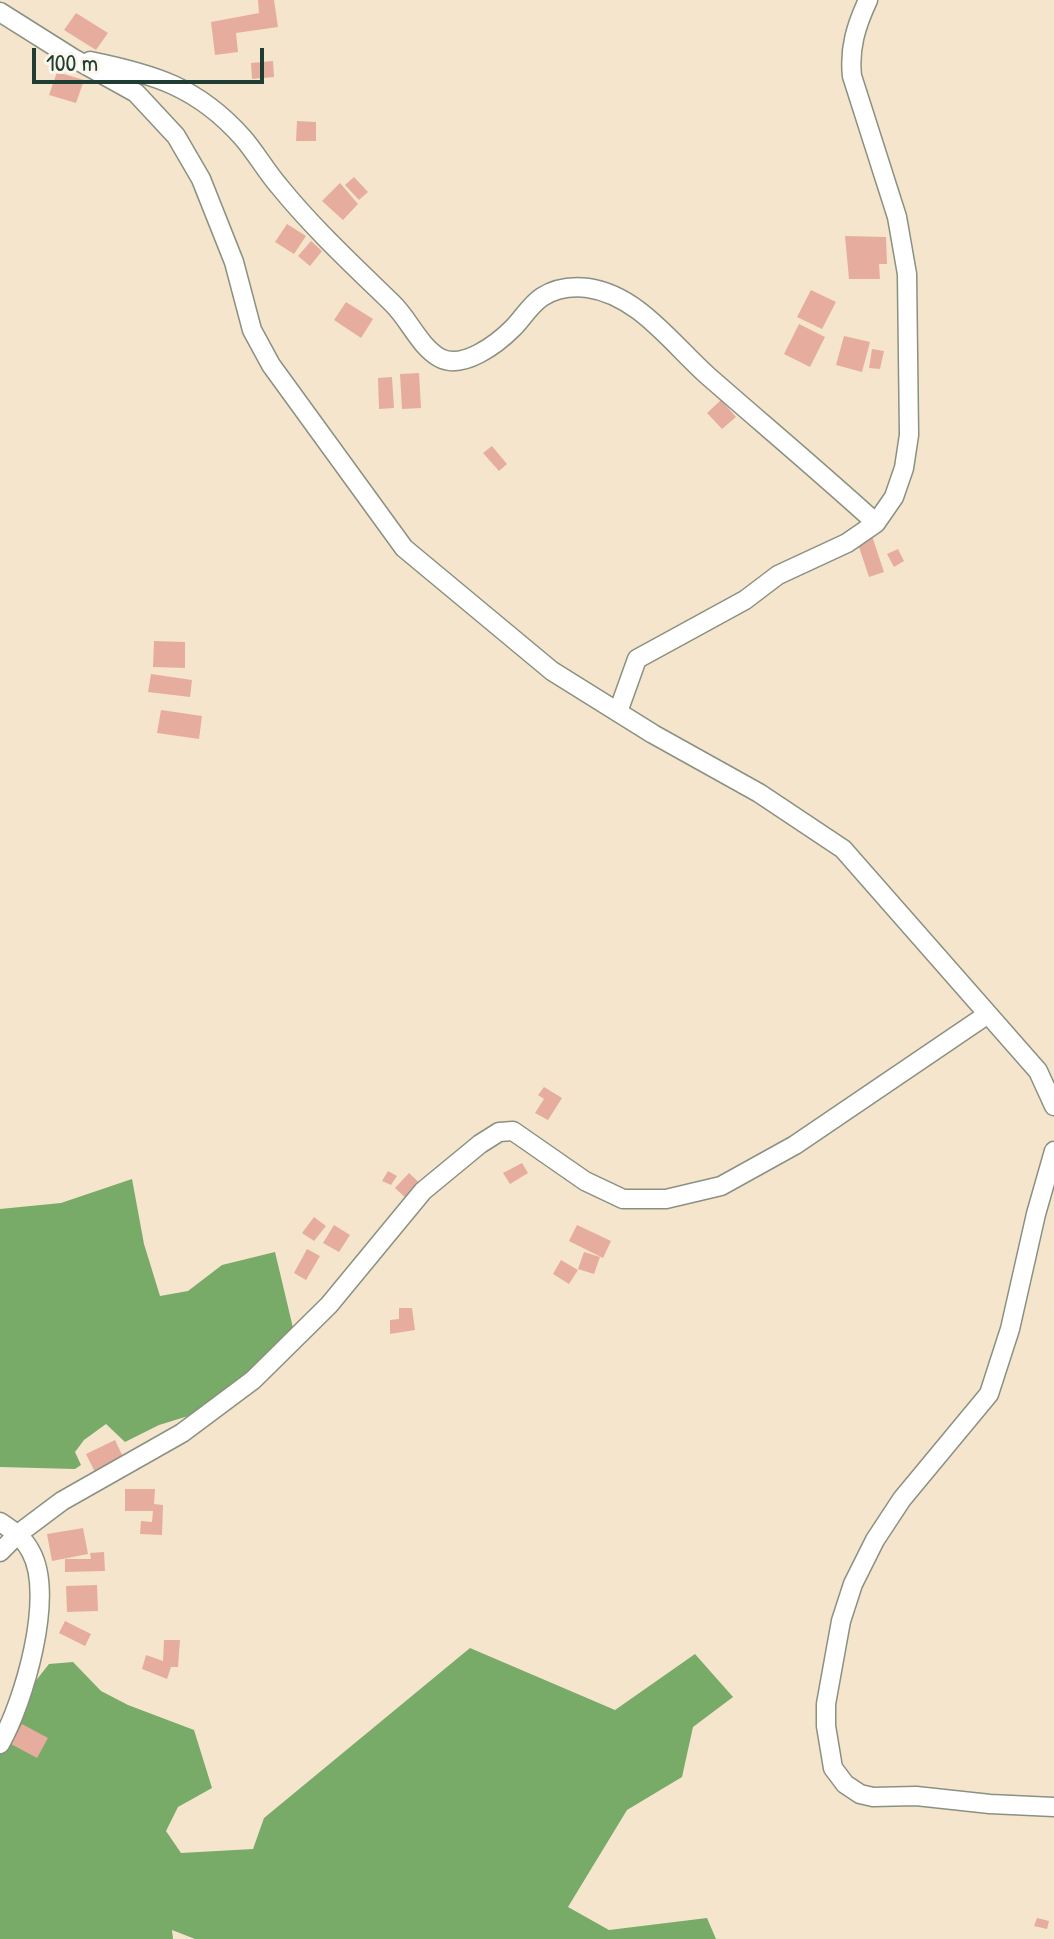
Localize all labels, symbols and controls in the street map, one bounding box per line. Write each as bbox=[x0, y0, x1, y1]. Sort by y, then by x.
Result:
scale bar bbox=[36, 32, 268, 82]
text: 100 m bbox=[46, 46, 98, 78]

